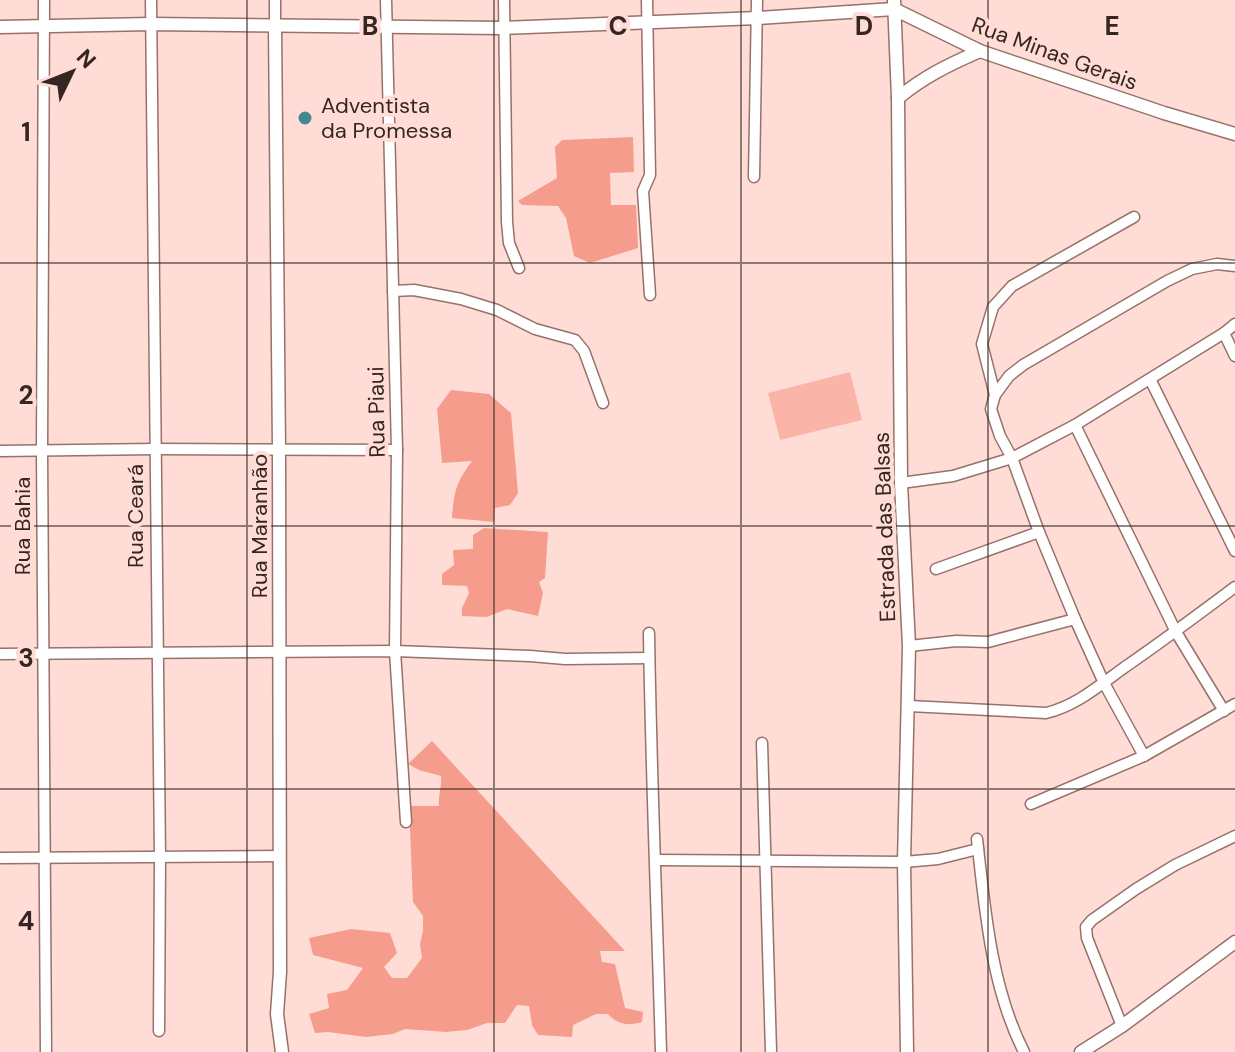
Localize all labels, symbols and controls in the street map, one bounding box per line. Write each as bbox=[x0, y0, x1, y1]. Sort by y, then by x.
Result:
text: B bbox=[362, 9, 378, 43]
text: C bbox=[608, 9, 628, 43]
text: D bbox=[855, 9, 873, 43]
text: E bbox=[1104, 9, 1120, 43]
street label: Rua Minas Gerais bbox=[968, 10, 1142, 97]
north arrow bbox=[32, 32, 112, 112]
text: N bbox=[70, 43, 102, 74]
place label: Adventista da Promessa bbox=[321, 91, 452, 145]
marker: Adventista da Promessa bbox=[296, 109, 314, 127]
text: 1 bbox=[21, 115, 31, 149]
street label: Rua Piaui bbox=[361, 366, 392, 458]
text: 2 bbox=[18, 378, 34, 412]
street label: Estrada das Balsas bbox=[867, 431, 902, 623]
street label: Rua Maranhão bbox=[245, 454, 274, 598]
street label: Rua Ceará bbox=[121, 464, 150, 568]
street label: Rua Bahia bbox=[8, 477, 37, 575]
text: 3 bbox=[18, 641, 34, 675]
text: 4 bbox=[18, 904, 34, 938]

